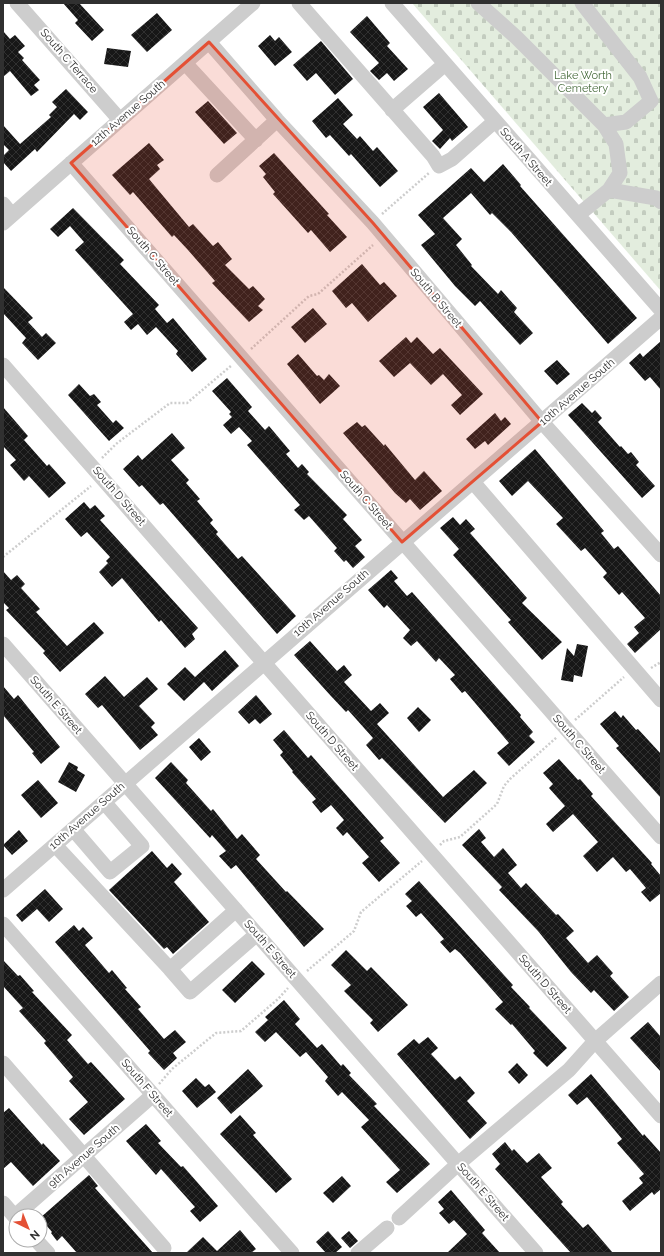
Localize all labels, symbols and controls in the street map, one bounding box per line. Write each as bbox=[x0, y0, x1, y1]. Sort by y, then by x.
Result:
street label: South C Terrace bbox=[38, 26, 101, 96]
park label: Lake Worth Cemetery bbox=[554, 69, 612, 95]
street label: 12th Avenue South bbox=[88, 77, 168, 149]
street label: South A Street bbox=[497, 125, 555, 189]
street label: South C Street bbox=[124, 224, 182, 288]
street label: South B Street bbox=[407, 266, 465, 330]
street label: 10th Avenue South bbox=[537, 356, 617, 428]
street label: South D Street bbox=[90, 464, 148, 528]
street label: South C Street bbox=[337, 468, 395, 532]
street label: 10th Avenue South bbox=[291, 567, 371, 639]
street label: South E Street bbox=[27, 673, 85, 737]
street label: South D Street bbox=[303, 709, 361, 773]
street label: South C Street bbox=[550, 712, 608, 776]
street label: 10th Avenue South bbox=[47, 780, 127, 852]
street label: South E Street bbox=[241, 917, 299, 981]
street label: South D Street bbox=[516, 952, 574, 1016]
street label: South F Street bbox=[118, 1056, 176, 1120]
street label: 9th Avenue South bbox=[46, 1121, 122, 1191]
street label: South E Street bbox=[454, 1160, 512, 1224]
north arrow bbox=[8, 1208, 48, 1248]
text: N bbox=[27, 1227, 42, 1243]

